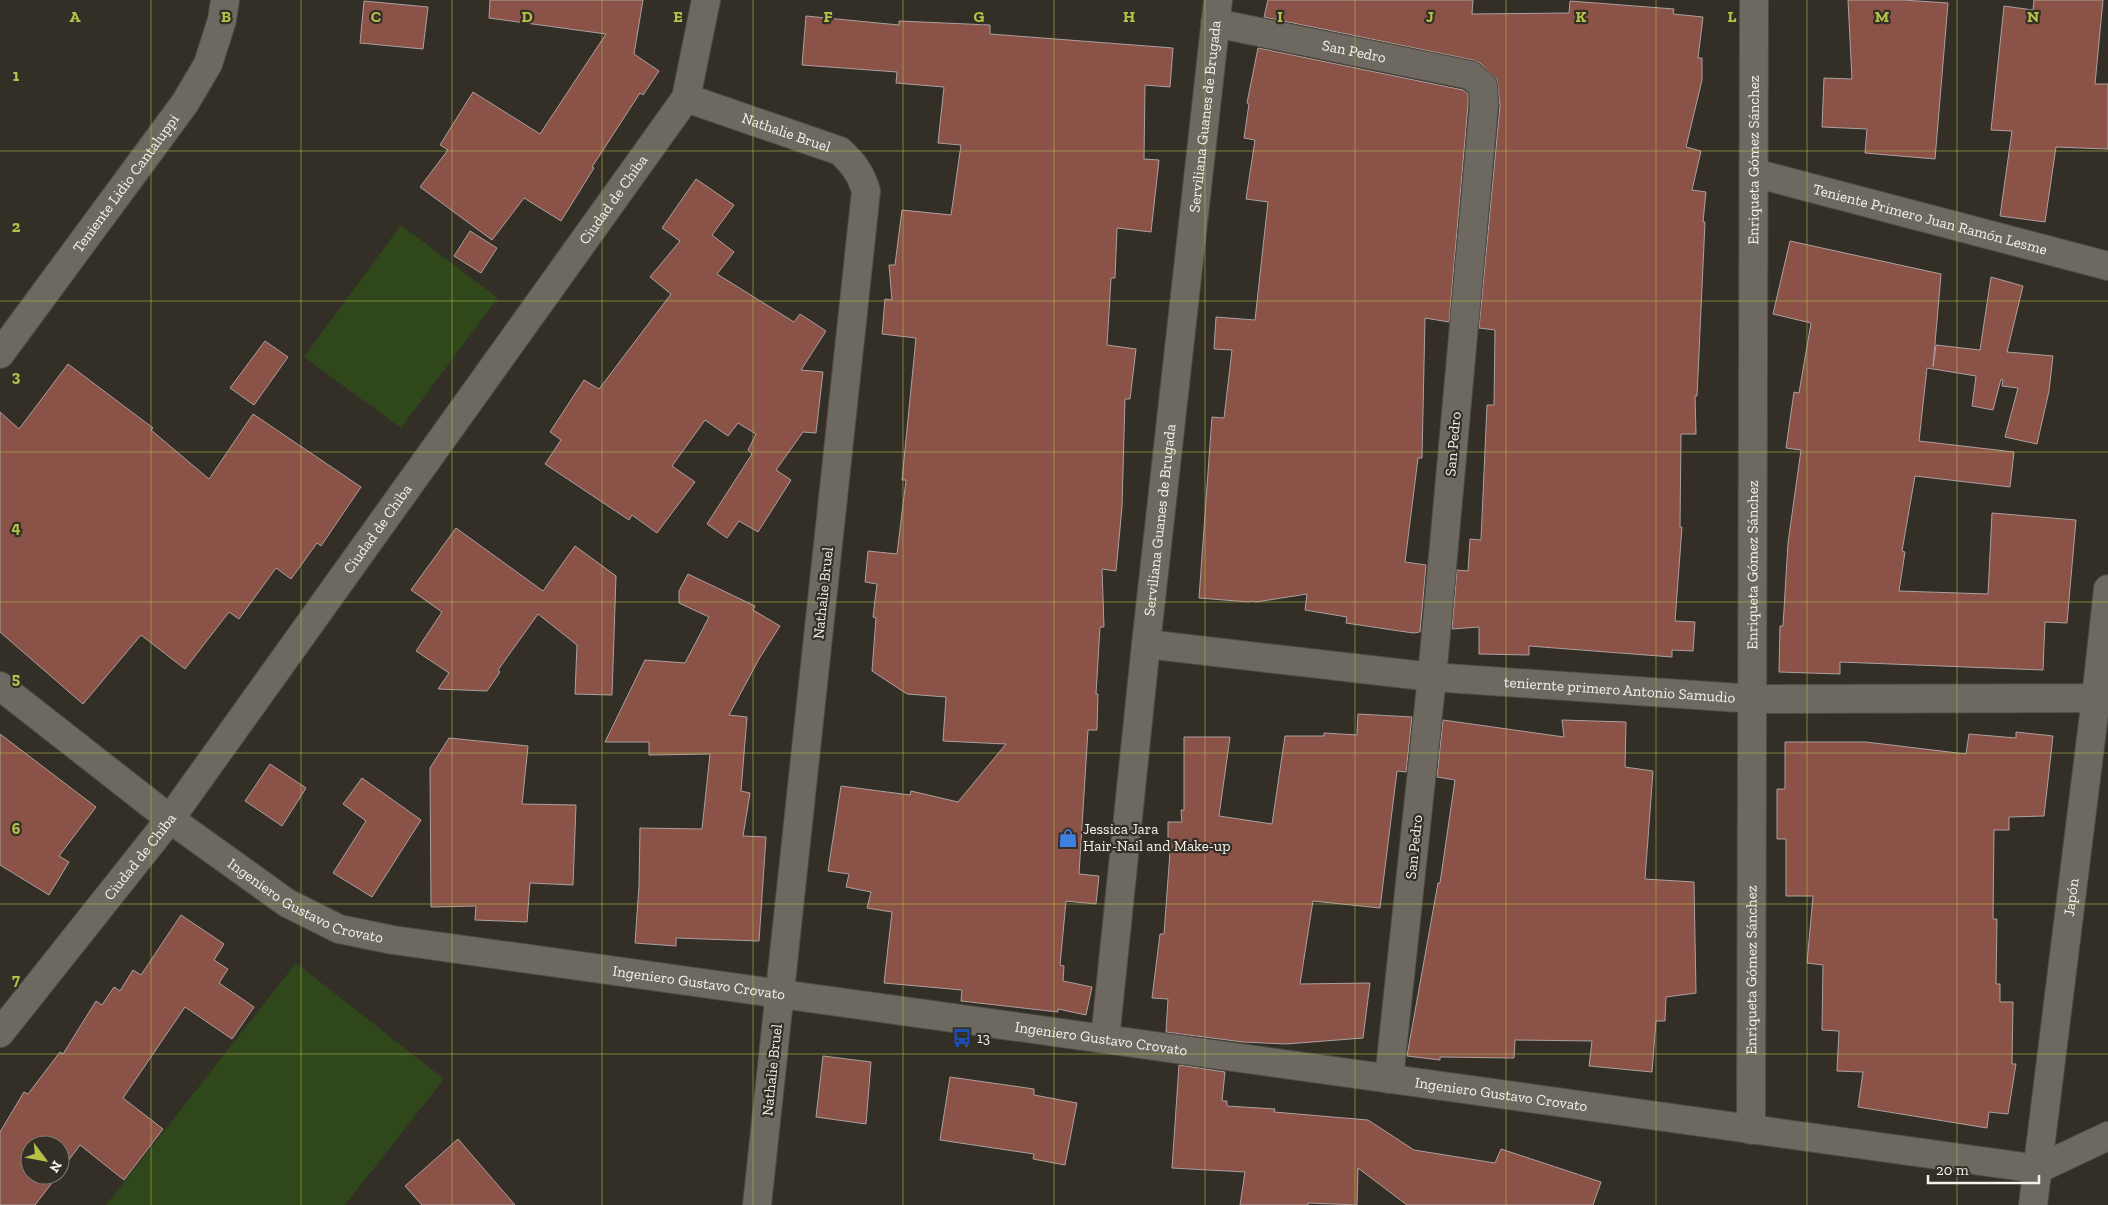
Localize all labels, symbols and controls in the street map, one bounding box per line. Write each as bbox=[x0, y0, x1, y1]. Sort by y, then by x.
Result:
text: A bbox=[70, 7, 81, 26]
text: B bbox=[221, 7, 231, 26]
text: C bbox=[371, 7, 381, 26]
text: D bbox=[521, 7, 533, 26]
text: E bbox=[673, 7, 683, 26]
text: F bbox=[823, 7, 833, 26]
text: G bbox=[974, 7, 985, 26]
text: H bbox=[1123, 7, 1135, 26]
text: I bbox=[1277, 7, 1283, 26]
text: J bbox=[1426, 7, 1434, 26]
text: K bbox=[1576, 7, 1587, 26]
text: L bbox=[1728, 7, 1737, 26]
text: M bbox=[1875, 7, 1889, 26]
text: N bbox=[2027, 7, 2039, 26]
street label: Serviliana Guanes de Brugada bbox=[1185, 19, 1225, 213]
street label: San Pedro bbox=[1321, 36, 1388, 67]
text: 1 bbox=[13, 66, 20, 85]
street label: Enriqueta Gómez Sánchez bbox=[1744, 75, 1763, 245]
street label: Nathalie Bruel bbox=[739, 109, 833, 156]
street label: Teniente Lidio Cantaluppi bbox=[69, 111, 183, 256]
street label: Ciudad de Chiba bbox=[575, 151, 651, 248]
street label: Teniente Primero Juan Ramón Lesme bbox=[1811, 180, 2049, 259]
text: 2 bbox=[12, 217, 21, 236]
text: 3 bbox=[12, 367, 21, 386]
street label: San Pedro bbox=[1441, 411, 1465, 477]
street label: Serviliana Guanes de Brugada bbox=[1140, 423, 1180, 617]
street label: Enriqueta Gómez Sánchez bbox=[1743, 480, 1762, 650]
street label: Ciudad de Chiba bbox=[339, 481, 416, 577]
text: 4 bbox=[11, 518, 21, 537]
street label: Nathalie Bruel bbox=[809, 546, 837, 640]
text: 5 bbox=[12, 669, 20, 688]
street label: teniernte primero Antonio Samudio bbox=[1504, 673, 1736, 707]
street label: Ciudad de Chiba bbox=[100, 810, 180, 904]
street label: San Pedro bbox=[1402, 814, 1426, 880]
text: 6 bbox=[12, 819, 21, 838]
place label: Jessica Jara Hair-Nail and Make-up bbox=[1083, 820, 1230, 855]
shop icon: Jessica Jara Hair-Nail and Make-up bbox=[1057, 827, 1079, 849]
street label: Ingeniero Gustavo Crovato bbox=[224, 854, 385, 947]
street label: Japón bbox=[2060, 877, 2083, 917]
street label: Enriqueta Gómez Sánchez bbox=[1742, 885, 1761, 1055]
street label: Ingeniero Gustavo Crovato bbox=[611, 962, 787, 1004]
text: 7 bbox=[12, 970, 20, 989]
street label: Ingeniero Gustavo Crovato bbox=[1014, 1018, 1189, 1060]
street label: Nathalie Bruel bbox=[758, 1023, 786, 1117]
bus stop icon: 13 bbox=[951, 1027, 973, 1049]
place label: 13 bbox=[977, 1029, 990, 1047]
street label: Ingeniero Gustavo Crovato bbox=[1414, 1073, 1589, 1115]
north arrow bbox=[20, 1135, 70, 1185]
scale bar bbox=[1928, 1152, 2039, 1184]
text: N bbox=[45, 1158, 66, 1176]
text: 20 m bbox=[1936, 1161, 1969, 1179]

